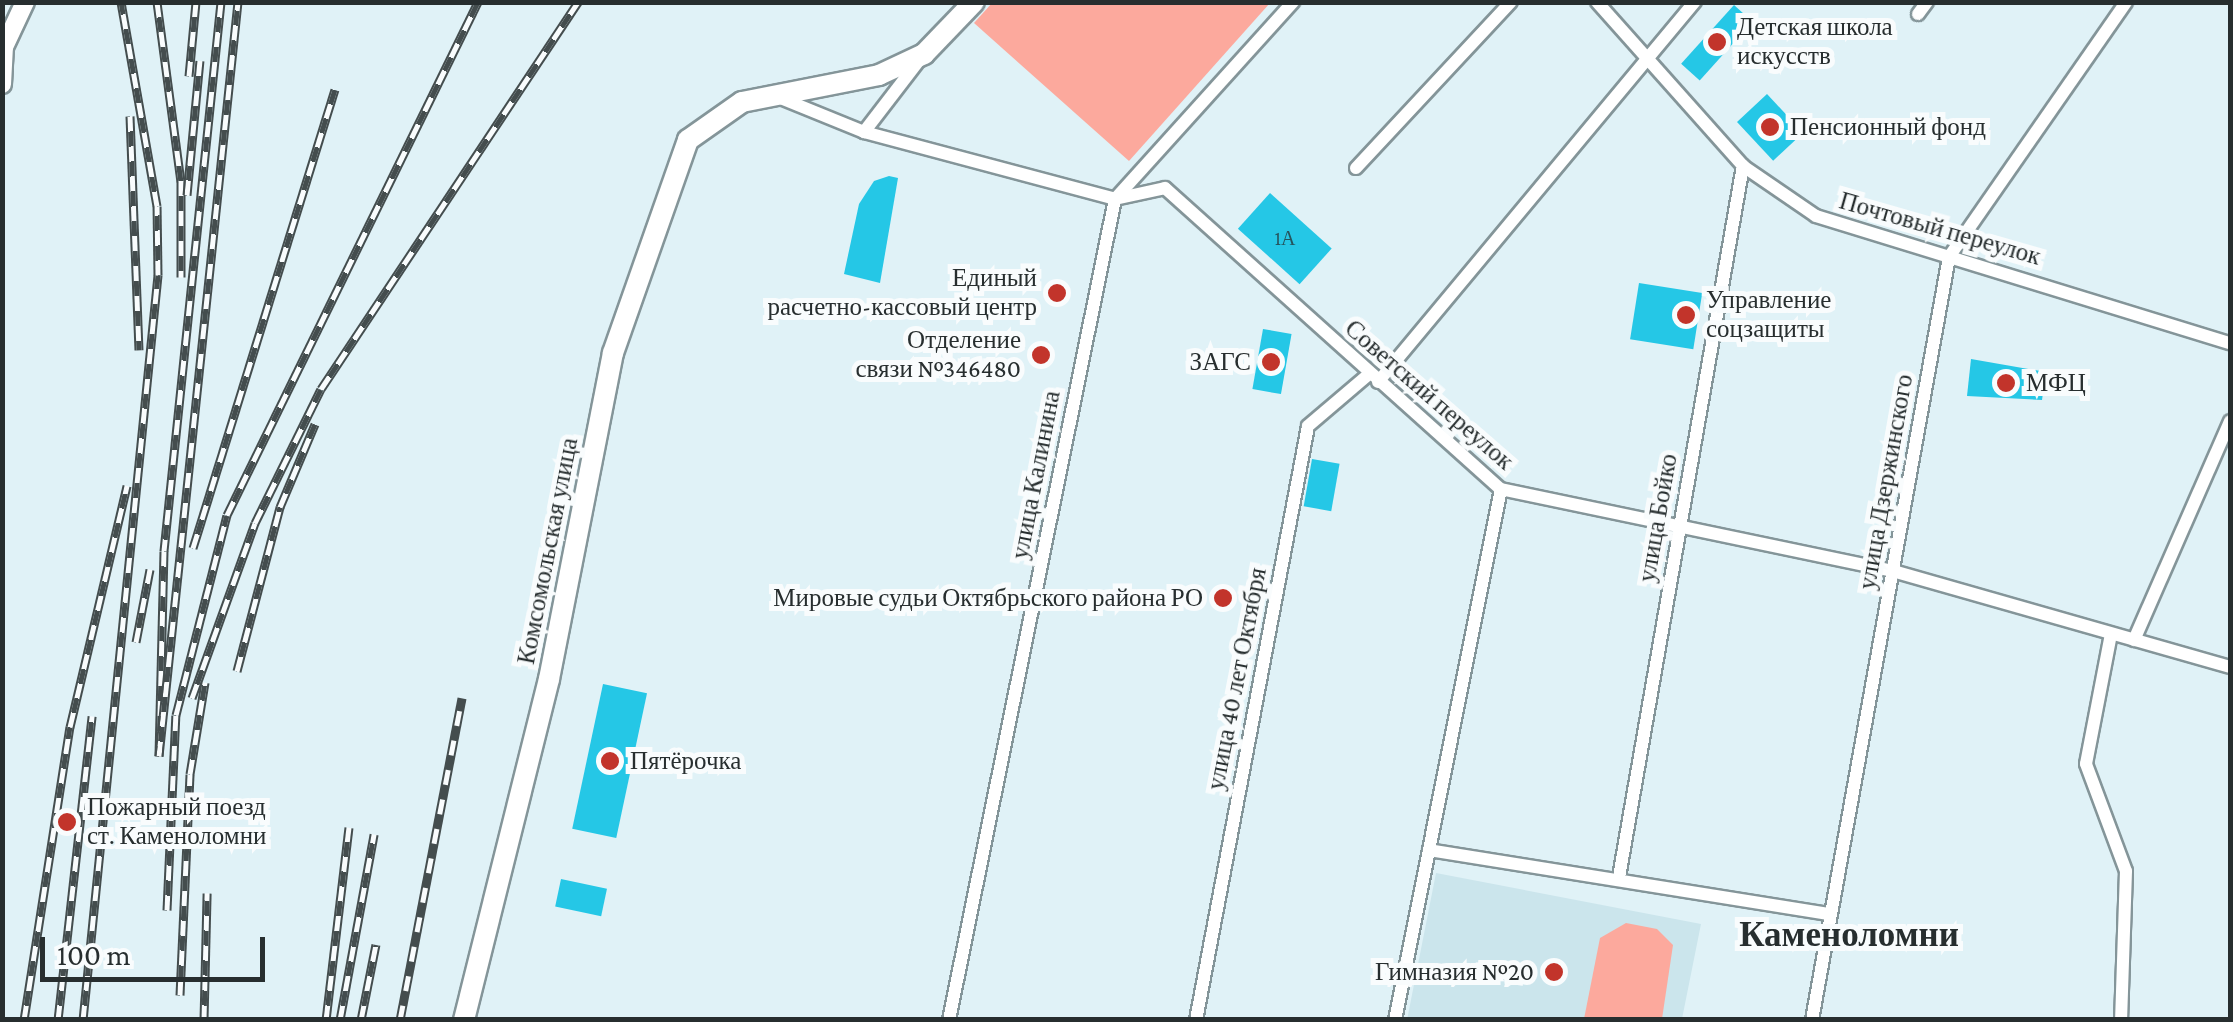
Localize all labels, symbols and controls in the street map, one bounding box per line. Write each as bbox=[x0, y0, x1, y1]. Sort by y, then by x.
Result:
place label: Детская школа искусств bbox=[1737, 13, 1893, 72]
marker: Детская школа искусств bbox=[1706, 31, 1728, 53]
place label: Пенсионный фонд bbox=[1790, 112, 1986, 142]
marker: Пенсионный фонд bbox=[1759, 116, 1781, 138]
street label: Почтовый переулок bbox=[1836, 186, 2044, 272]
house number: 1А bbox=[1274, 226, 1296, 250]
place label: Единый расчетно-кассовый центр bbox=[767, 264, 1037, 323]
marker: Единый расчетно-кассовый центр bbox=[1046, 282, 1068, 304]
place label: Управление соцзащиты bbox=[1706, 286, 1831, 345]
marker: Управление соцзащиты bbox=[1675, 304, 1697, 326]
street label: Советский переулок bbox=[1338, 314, 1520, 476]
place label: Отделение связи №346480 bbox=[855, 326, 1021, 385]
marker: Отделение связи №346480 bbox=[1030, 344, 1052, 366]
place label: ЗАГС bbox=[1190, 347, 1251, 377]
marker: ЗАГС bbox=[1260, 351, 1282, 373]
place label: МФЦ bbox=[2026, 368, 2086, 398]
street label: улица Дзержинского bbox=[1852, 372, 1920, 592]
marker: МФЦ bbox=[1995, 372, 2017, 394]
street label: улица Калинина bbox=[1005, 388, 1067, 562]
street label: Комсомольская улица bbox=[511, 435, 585, 667]
street label: улица Бойко bbox=[1632, 451, 1684, 585]
street label: улица 40 лет Октября bbox=[1201, 565, 1273, 793]
place label: Мировые судьи Октябрьского района РО bbox=[773, 583, 1203, 613]
marker: Мировые судьи Октябрьского района РО bbox=[1212, 587, 1234, 609]
place label: Пятёрочка bbox=[630, 746, 741, 776]
marker: Пятёрочка bbox=[599, 750, 621, 772]
place label: Пожарный поезд ст. Каменоломни bbox=[87, 793, 266, 852]
marker: Пожарный поезд ст. Каменоломни bbox=[56, 811, 78, 833]
district label: Каменоломни bbox=[1739, 914, 1959, 956]
scale bar bbox=[45, 917, 270, 979]
text: 100 m bbox=[57, 938, 131, 971]
place label: Гимназия №20 bbox=[1375, 957, 1534, 987]
marker: Гимназия №20 bbox=[1543, 961, 1565, 983]

